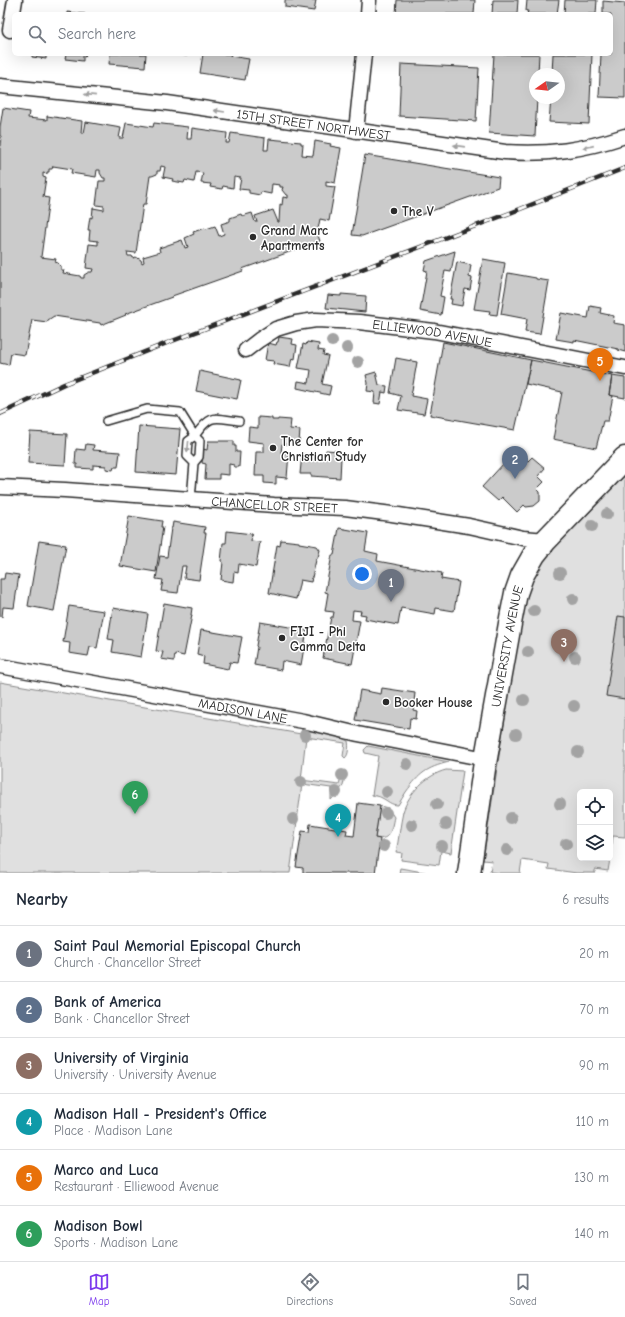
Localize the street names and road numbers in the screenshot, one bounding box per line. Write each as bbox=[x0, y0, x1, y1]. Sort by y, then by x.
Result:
street label: 15TH STREET NORTHWEST bbox=[236, 106, 392, 143]
street label: ELLIEWOOD AVENUE bbox=[372, 317, 494, 350]
street label: CHANCELLOR STREET bbox=[211, 494, 338, 516]
street label: UNIVERSITY AVENUE bbox=[488, 583, 526, 708]
street label: MADISON LANE bbox=[197, 695, 289, 726]

